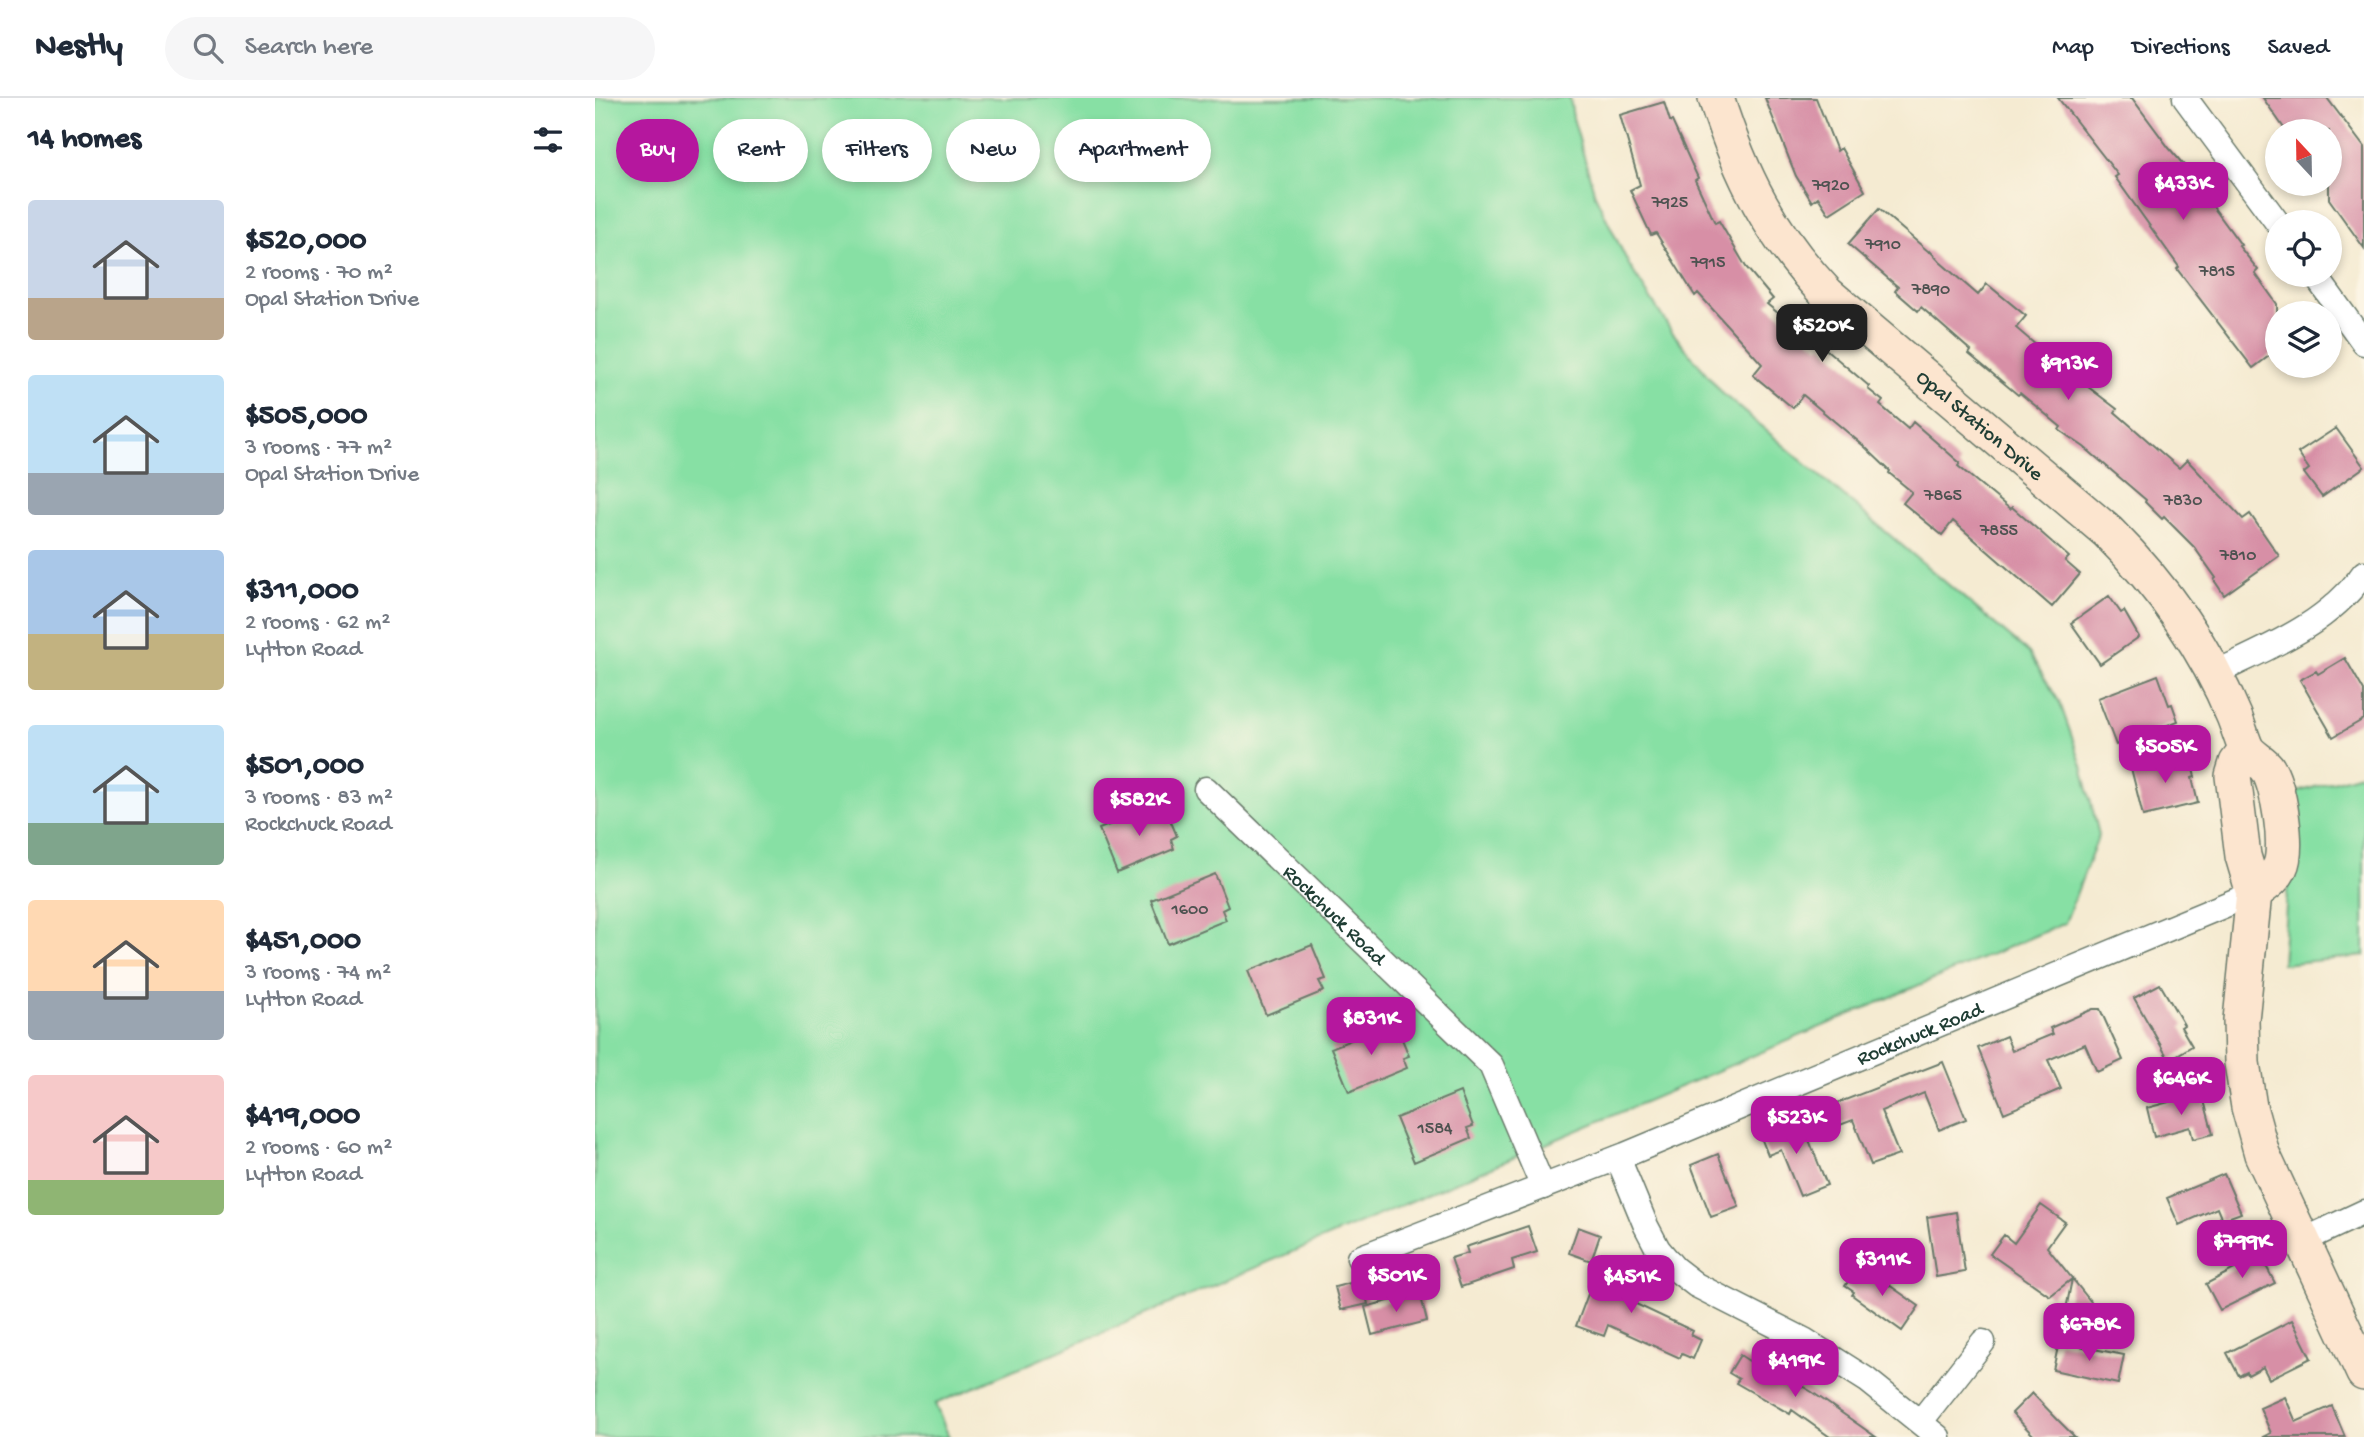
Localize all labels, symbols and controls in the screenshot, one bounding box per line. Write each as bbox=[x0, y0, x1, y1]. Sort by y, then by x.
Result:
search box bbox=[165, 17, 655, 80]
text: Nestly bbox=[35, 29, 123, 67]
icon: search bbox=[189, 29, 227, 67]
text: Search here bbox=[245, 33, 373, 64]
text: Map bbox=[2052, 34, 2094, 63]
text: Directions bbox=[2132, 34, 2230, 63]
text: Saved bbox=[2268, 34, 2329, 63]
chip: Buy bbox=[616, 119, 699, 182]
chip: Rent bbox=[713, 119, 808, 182]
chip: Filters bbox=[822, 119, 932, 182]
chip: New bbox=[946, 119, 1040, 182]
chip: Apartment bbox=[1054, 119, 1211, 182]
north arrow bbox=[2265, 119, 2341, 196]
map controls bbox=[2265, 119, 2342, 378]
icon: filters bbox=[529, 121, 567, 159]
text: 14 homes bbox=[28, 123, 141, 158]
pin: $433K bbox=[2134, 162, 2232, 222]
text: $433K bbox=[2154, 171, 2212, 198]
house number: 7920 bbox=[1811, 176, 1850, 197]
house number: 7925 bbox=[1651, 193, 1688, 214]
button: locate bbox=[2265, 210, 2342, 287]
text: $520,000 bbox=[245, 225, 367, 260]
icon: home bbox=[84, 228, 168, 312]
house number: 7910 bbox=[1864, 235, 1901, 256]
house number: 7915 bbox=[1689, 253, 1726, 274]
text: 2 rooms · 70 m² bbox=[245, 260, 393, 287]
house number: 7815 bbox=[2198, 262, 2235, 283]
house number: 7890 bbox=[1911, 280, 1950, 301]
text: Opal Station Drive bbox=[245, 287, 419, 314]
button: layers bbox=[2265, 301, 2342, 378]
pin: $520K bbox=[1773, 304, 1871, 364]
text: $520K bbox=[1792, 313, 1852, 340]
pin: $913K bbox=[2019, 342, 2117, 402]
text: $913K bbox=[2040, 351, 2096, 378]
street label: Opal Station Drive bbox=[1910, 366, 2048, 489]
text: $505,000 bbox=[245, 400, 368, 435]
icon: home bbox=[84, 403, 168, 487]
text: 3 rooms · 77 m² bbox=[245, 435, 392, 462]
text: Opal Station Drive bbox=[245, 462, 419, 489]
house number: 7865 bbox=[1923, 486, 1962, 507]
house number: 7830 bbox=[2163, 491, 2202, 512]
house number: 7855 bbox=[1979, 521, 2018, 542]
house number: 7810 bbox=[2219, 546, 2256, 567]
text: $311,000 bbox=[245, 575, 359, 610]
icon: home bbox=[84, 578, 168, 662]
text: 2 rooms · 62 m² bbox=[245, 610, 390, 637]
text: Lytton Road bbox=[245, 637, 362, 664]
pin: $505K bbox=[2116, 726, 2214, 785]
text: $505K bbox=[2135, 734, 2195, 761]
text: $501,000 bbox=[245, 750, 364, 785]
icon: home bbox=[84, 753, 168, 837]
pin: $582K bbox=[1090, 778, 1188, 838]
text: 3 rooms · 83 m² bbox=[245, 785, 393, 812]
text: $582K bbox=[1110, 787, 1168, 814]
text: Rockchuck Road bbox=[245, 812, 392, 839]
street label: Rockchuck Road bbox=[1276, 861, 1391, 974]
house number: 1600 bbox=[1171, 900, 1208, 921]
text: $451,000 bbox=[245, 925, 361, 960]
icon: home bbox=[84, 928, 168, 1012]
text: 3 rooms · 74 m² bbox=[245, 960, 391, 987]
text: Lytton Road bbox=[245, 987, 362, 1014]
pin: $831K bbox=[1322, 998, 1420, 1057]
street label: Rockchuck Road bbox=[1854, 998, 1989, 1073]
text: $831K bbox=[1343, 1006, 1399, 1033]
pin: $646K bbox=[2132, 1058, 2230, 1117]
text: $646K bbox=[2152, 1066, 2210, 1093]
pin: $523K bbox=[1747, 1096, 1845, 1156]
text: $419,000 bbox=[245, 1100, 360, 1135]
icon: home bbox=[84, 1103, 168, 1187]
text: $523K bbox=[1767, 1105, 1825, 1132]
house number: 1584 bbox=[1416, 1119, 1453, 1140]
text: 2 rooms · 60 m² bbox=[245, 1135, 392, 1162]
text: Lytton Road bbox=[245, 1162, 362, 1189]
pin: $799K bbox=[2193, 1220, 2291, 1280]
text: $799K bbox=[2213, 1229, 2271, 1256]
pin: $311K bbox=[1833, 1238, 1931, 1298]
text: $311K bbox=[1855, 1247, 1909, 1274]
pin: $501K bbox=[1347, 1254, 1445, 1314]
pin: $451K bbox=[1582, 1256, 1680, 1315]
text: $501K bbox=[1367, 1263, 1425, 1290]
text: $451K bbox=[1603, 1264, 1659, 1291]
pin: $678K bbox=[2040, 1304, 2138, 1363]
text: $678K bbox=[2059, 1312, 2119, 1339]
pin: $419K bbox=[1746, 1340, 1844, 1399]
text: $419K bbox=[1768, 1348, 1822, 1375]

